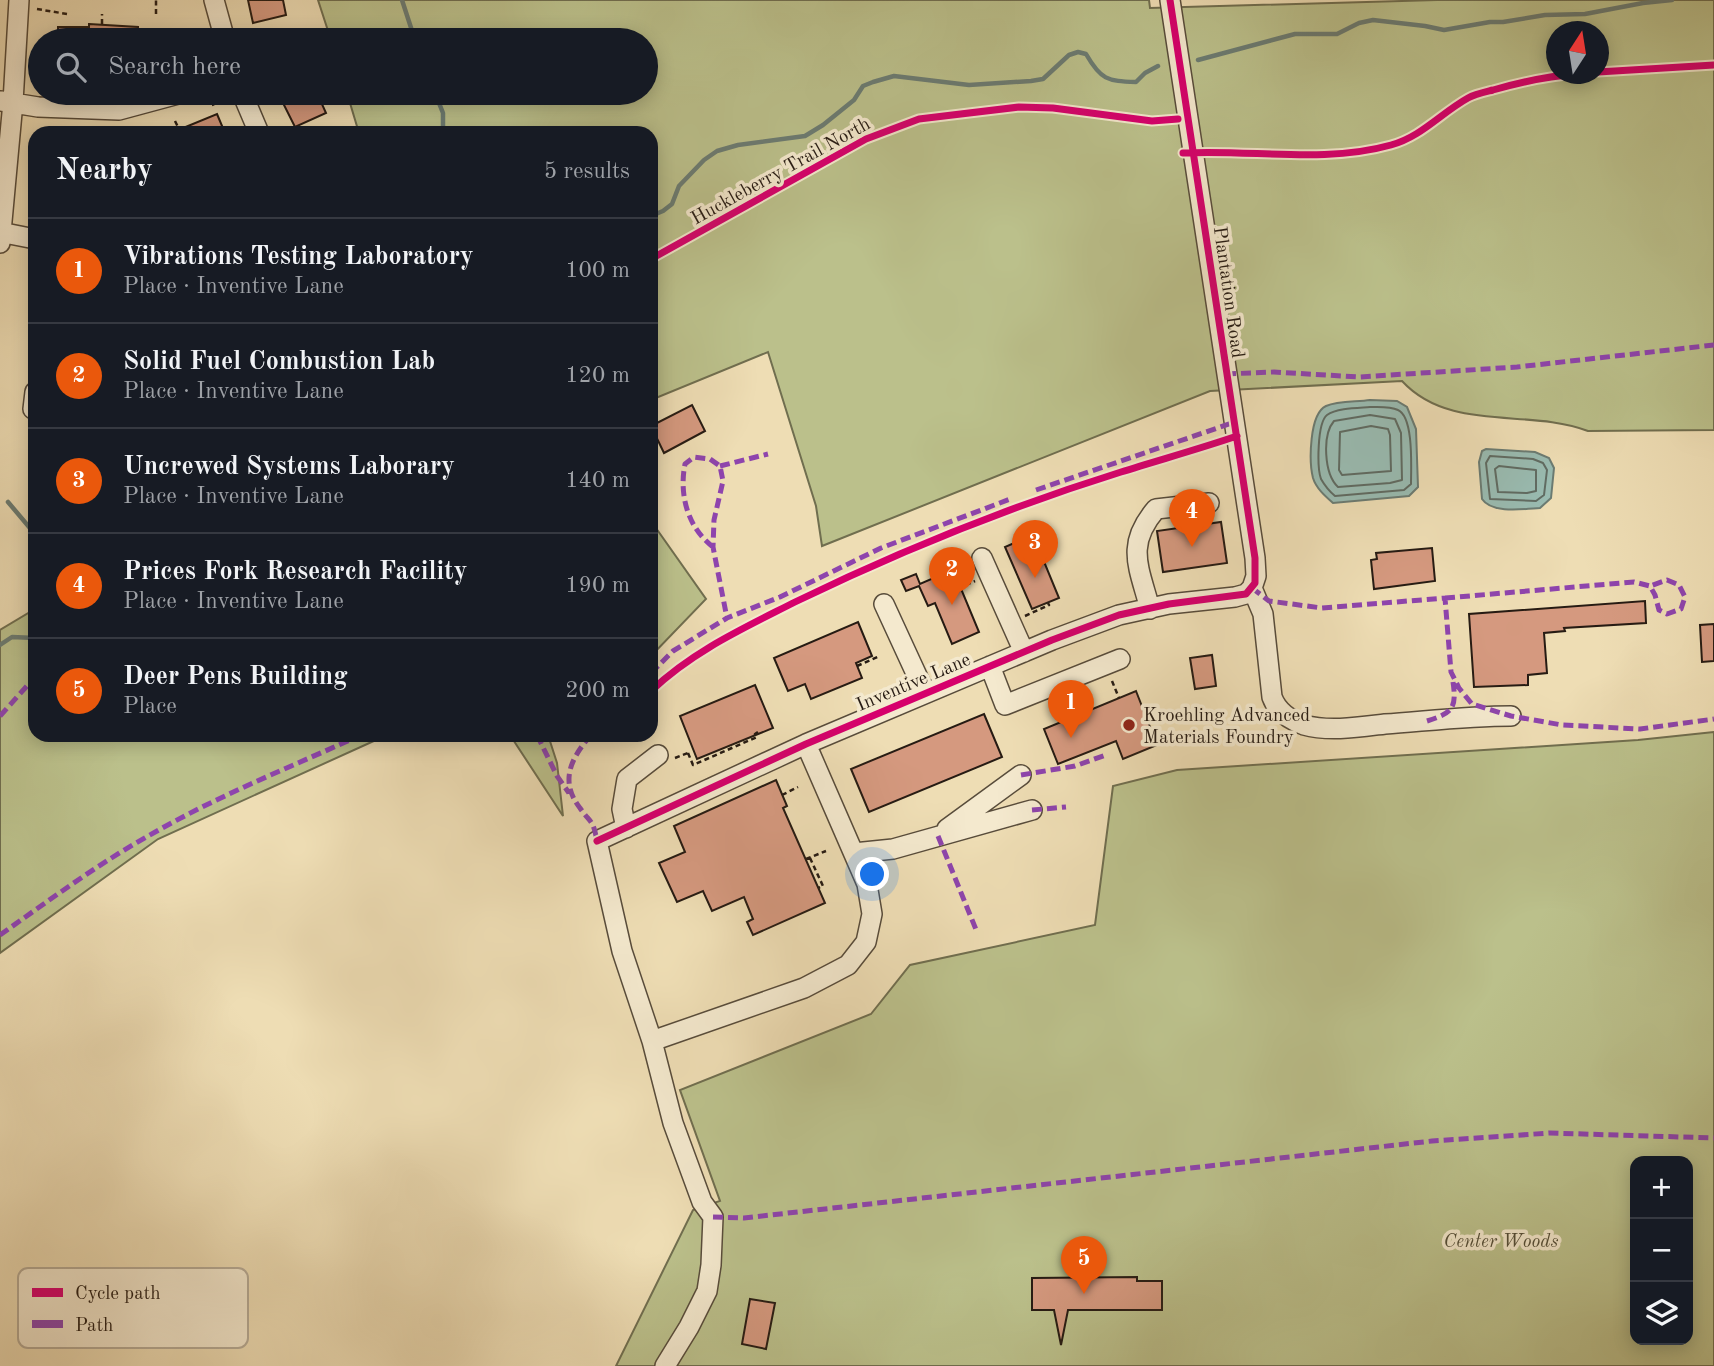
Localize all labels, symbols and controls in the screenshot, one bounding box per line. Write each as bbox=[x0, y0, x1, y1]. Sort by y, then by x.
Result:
north arrow bbox=[1546, 21, 1609, 84]
search box bbox=[28, 28, 658, 105]
icon: search bbox=[52, 48, 90, 86]
text: Search here bbox=[108, 54, 241, 80]
street label: Huckleberry Trail North bbox=[688, 115, 874, 229]
text: Nearby bbox=[56, 156, 153, 186]
text: 5 results bbox=[544, 160, 630, 183]
street label: Plantation Road bbox=[1209, 225, 1246, 360]
text: Vibrations Testing Laboratory bbox=[123, 244, 474, 270]
text: 1 bbox=[72, 259, 86, 282]
text: 100 m bbox=[565, 259, 630, 282]
text: Place · Inventive Lane bbox=[123, 275, 344, 298]
text: Solid Fuel Combustion Lab bbox=[123, 349, 435, 375]
text: 2 bbox=[72, 364, 86, 387]
text: 120 m bbox=[565, 364, 630, 387]
text: Place · Inventive Lane bbox=[123, 380, 344, 403]
text: Uncrewed Systems Laborary bbox=[123, 454, 455, 480]
text: 3 bbox=[72, 469, 86, 492]
text: 140 m bbox=[565, 469, 630, 492]
text: Place · Inventive Lane bbox=[123, 485, 344, 508]
pin: 4 bbox=[1169, 489, 1215, 547]
pin: 3 bbox=[1012, 520, 1058, 578]
pin: 2 bbox=[929, 547, 975, 605]
text: Prices Fork Research Facility bbox=[123, 559, 467, 585]
text: 4 bbox=[72, 574, 86, 597]
text: 190 m bbox=[565, 574, 630, 597]
text: Place · Inventive Lane bbox=[123, 590, 344, 613]
street label: Inventive Lane bbox=[854, 651, 974, 716]
text: Deer Pens Building bbox=[123, 664, 348, 690]
text: 5 bbox=[72, 679, 86, 702]
text: 200 m bbox=[565, 679, 630, 702]
pin: 1 bbox=[1048, 680, 1094, 738]
text: Place bbox=[123, 695, 177, 718]
place label: Kroehling Advanced Materials Foundry bbox=[1143, 707, 1310, 748]
marker: Kroehling Advanced Materials Foundry bbox=[1121, 717, 1137, 733]
your location bbox=[855, 857, 889, 891]
map controls bbox=[1630, 1156, 1693, 1345]
button: + bbox=[1630, 1156, 1693, 1219]
button: − bbox=[1630, 1219, 1693, 1282]
park label: Center Woods bbox=[1444, 1233, 1558, 1252]
pin: 5 bbox=[1061, 1236, 1107, 1294]
legend bbox=[18, 1268, 248, 1348]
button: layers bbox=[1630, 1282, 1693, 1345]
text: Cycle path bbox=[75, 1285, 161, 1304]
text: Path bbox=[75, 1317, 113, 1336]

